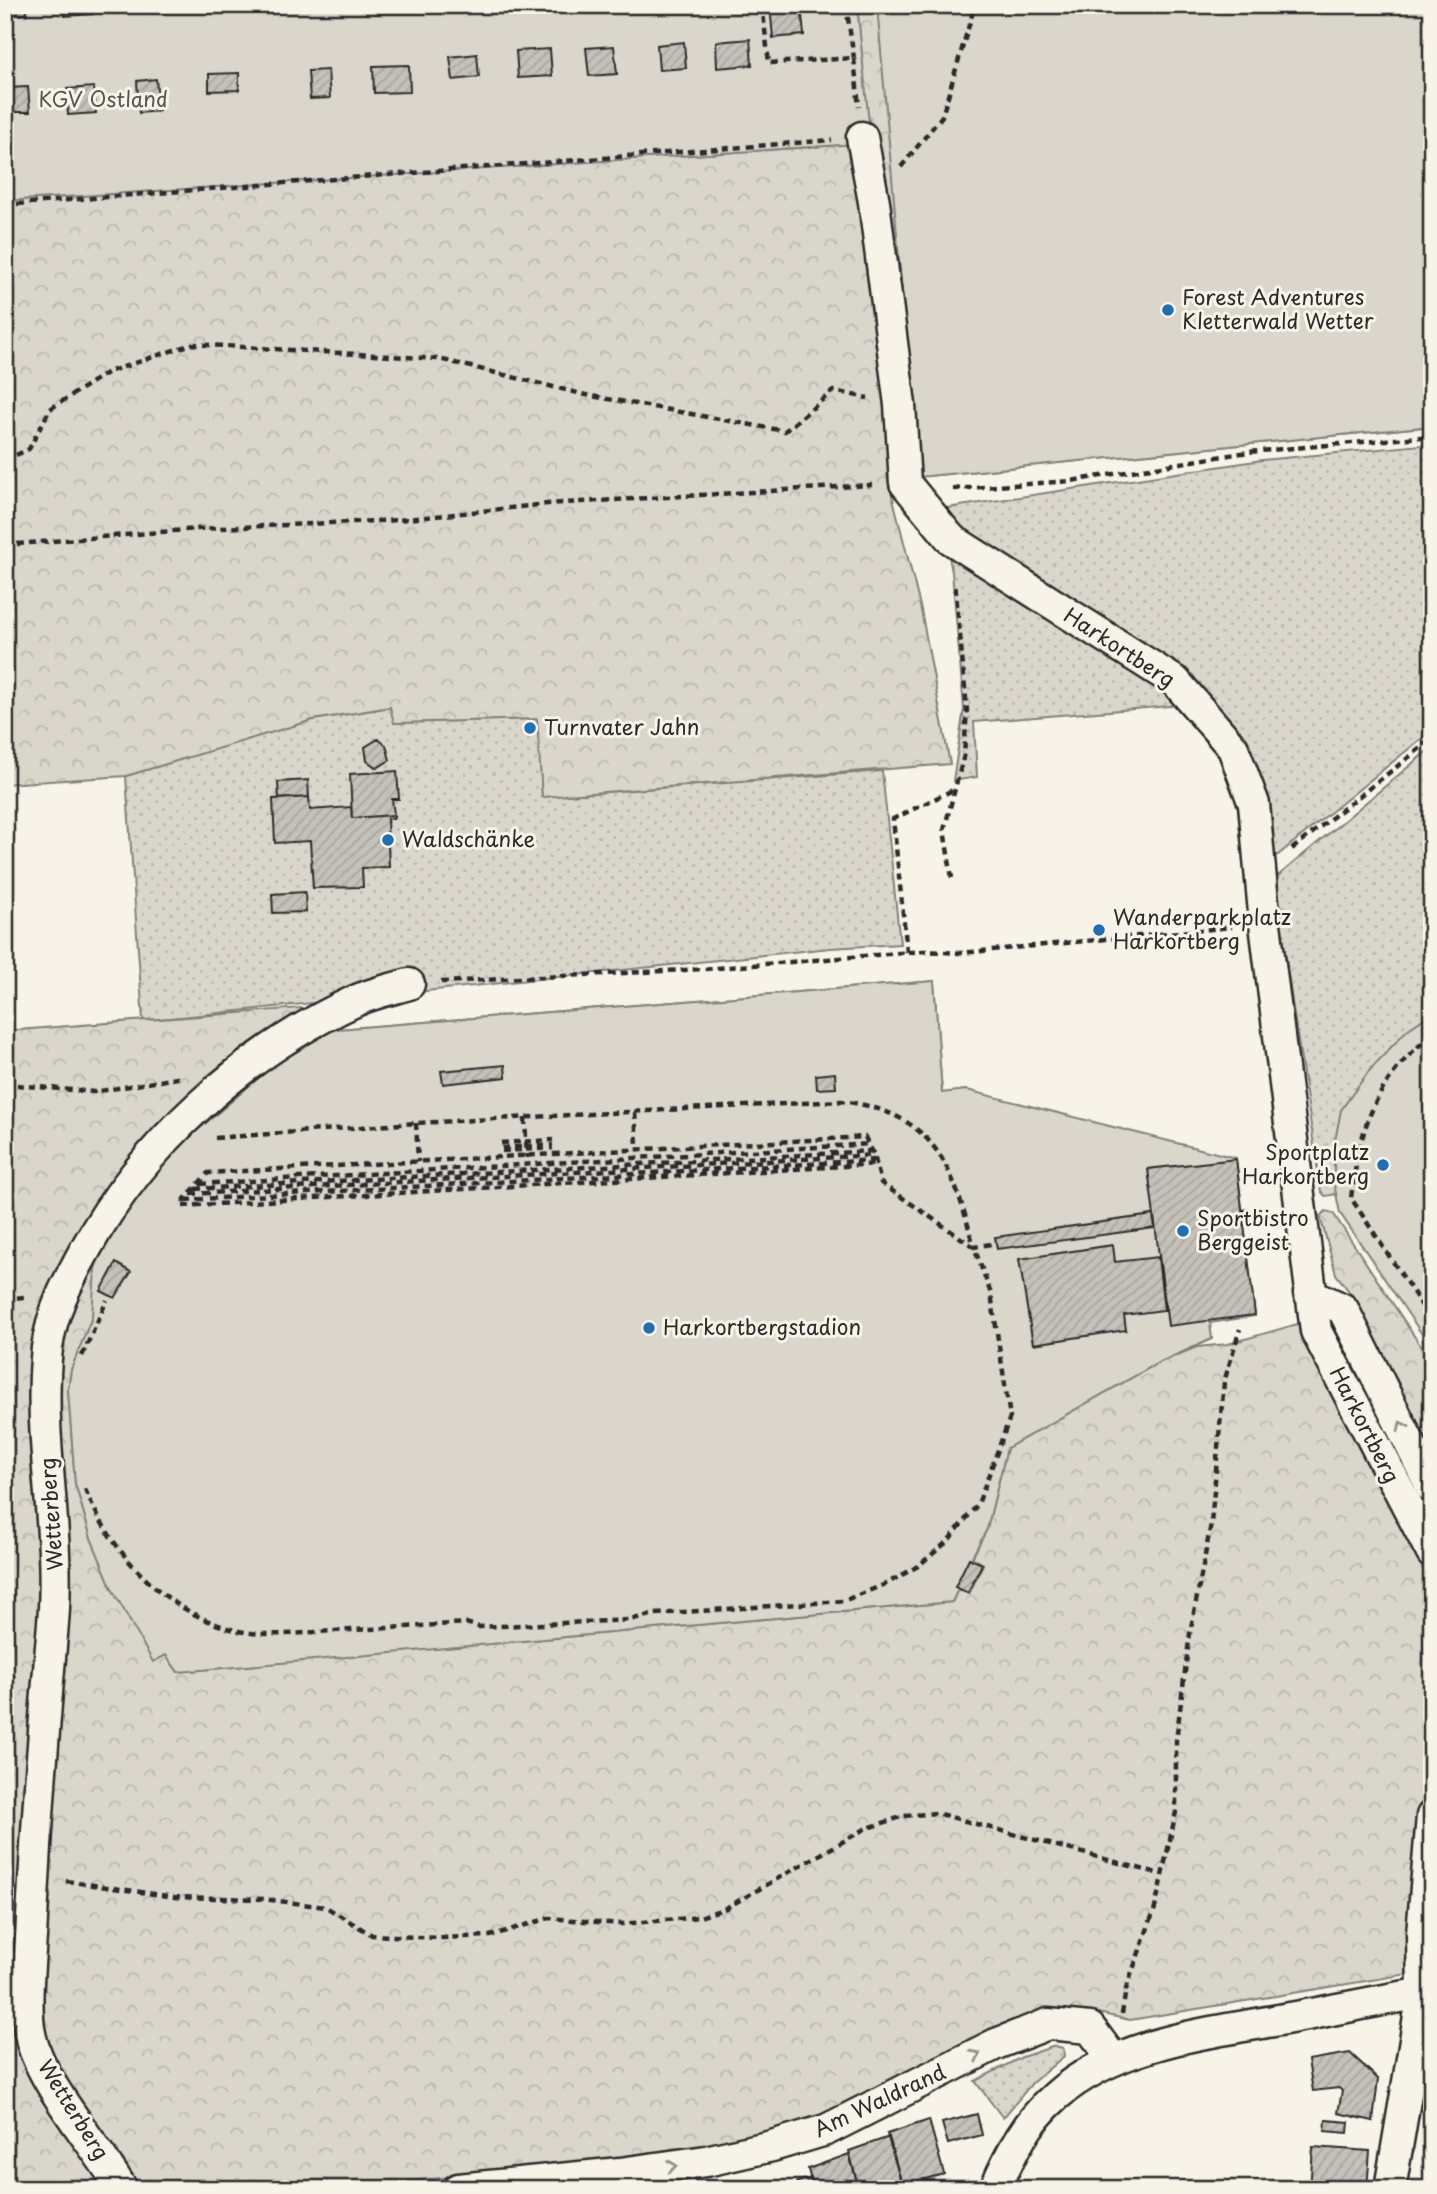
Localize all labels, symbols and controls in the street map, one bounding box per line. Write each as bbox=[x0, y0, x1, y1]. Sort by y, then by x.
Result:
park label: KGV Ostland bbox=[38, 82, 168, 114]
place label: Forest Adventures Kletterwald Wetter bbox=[1182, 280, 1374, 336]
marker: Forest Adventures Kletterwald Wetter bbox=[1160, 302, 1176, 318]
street label: Harkortberg bbox=[1058, 598, 1182, 694]
place label: Turnvater Jahn bbox=[544, 710, 699, 742]
marker: Turnvater Jahn bbox=[522, 720, 538, 736]
place label: Waldschänke bbox=[402, 822, 535, 854]
marker: Waldschänke bbox=[380, 832, 396, 848]
place label: Wanderparkplatz Harkortberg bbox=[1113, 900, 1291, 956]
marker: Wanderparkplatz Harkortberg bbox=[1091, 922, 1107, 938]
place label: Sportplatz Harkortberg bbox=[1242, 1135, 1369, 1191]
marker: Sportplatz Harkortberg bbox=[1375, 1157, 1391, 1173]
place label: Sportbistro Berggeist bbox=[1197, 1201, 1309, 1257]
marker: Sportbistro Berggeist bbox=[1175, 1223, 1191, 1239]
place label: Harkortbergstadion bbox=[663, 1310, 861, 1342]
marker: Harkortbergstadion bbox=[641, 1320, 657, 1336]
street label: Harkortberg bbox=[1323, 1360, 1409, 1488]
one-way arrow bbox=[1396, 1421, 1410, 1433]
street label: Wetterberg bbox=[30, 1457, 70, 1572]
one-way arrow bbox=[968, 2050, 981, 2063]
street label: Wetterberg bbox=[31, 2053, 118, 2165]
street label: Am Waldrand bbox=[808, 2055, 950, 2144]
one-way arrow bbox=[666, 2159, 678, 2174]

